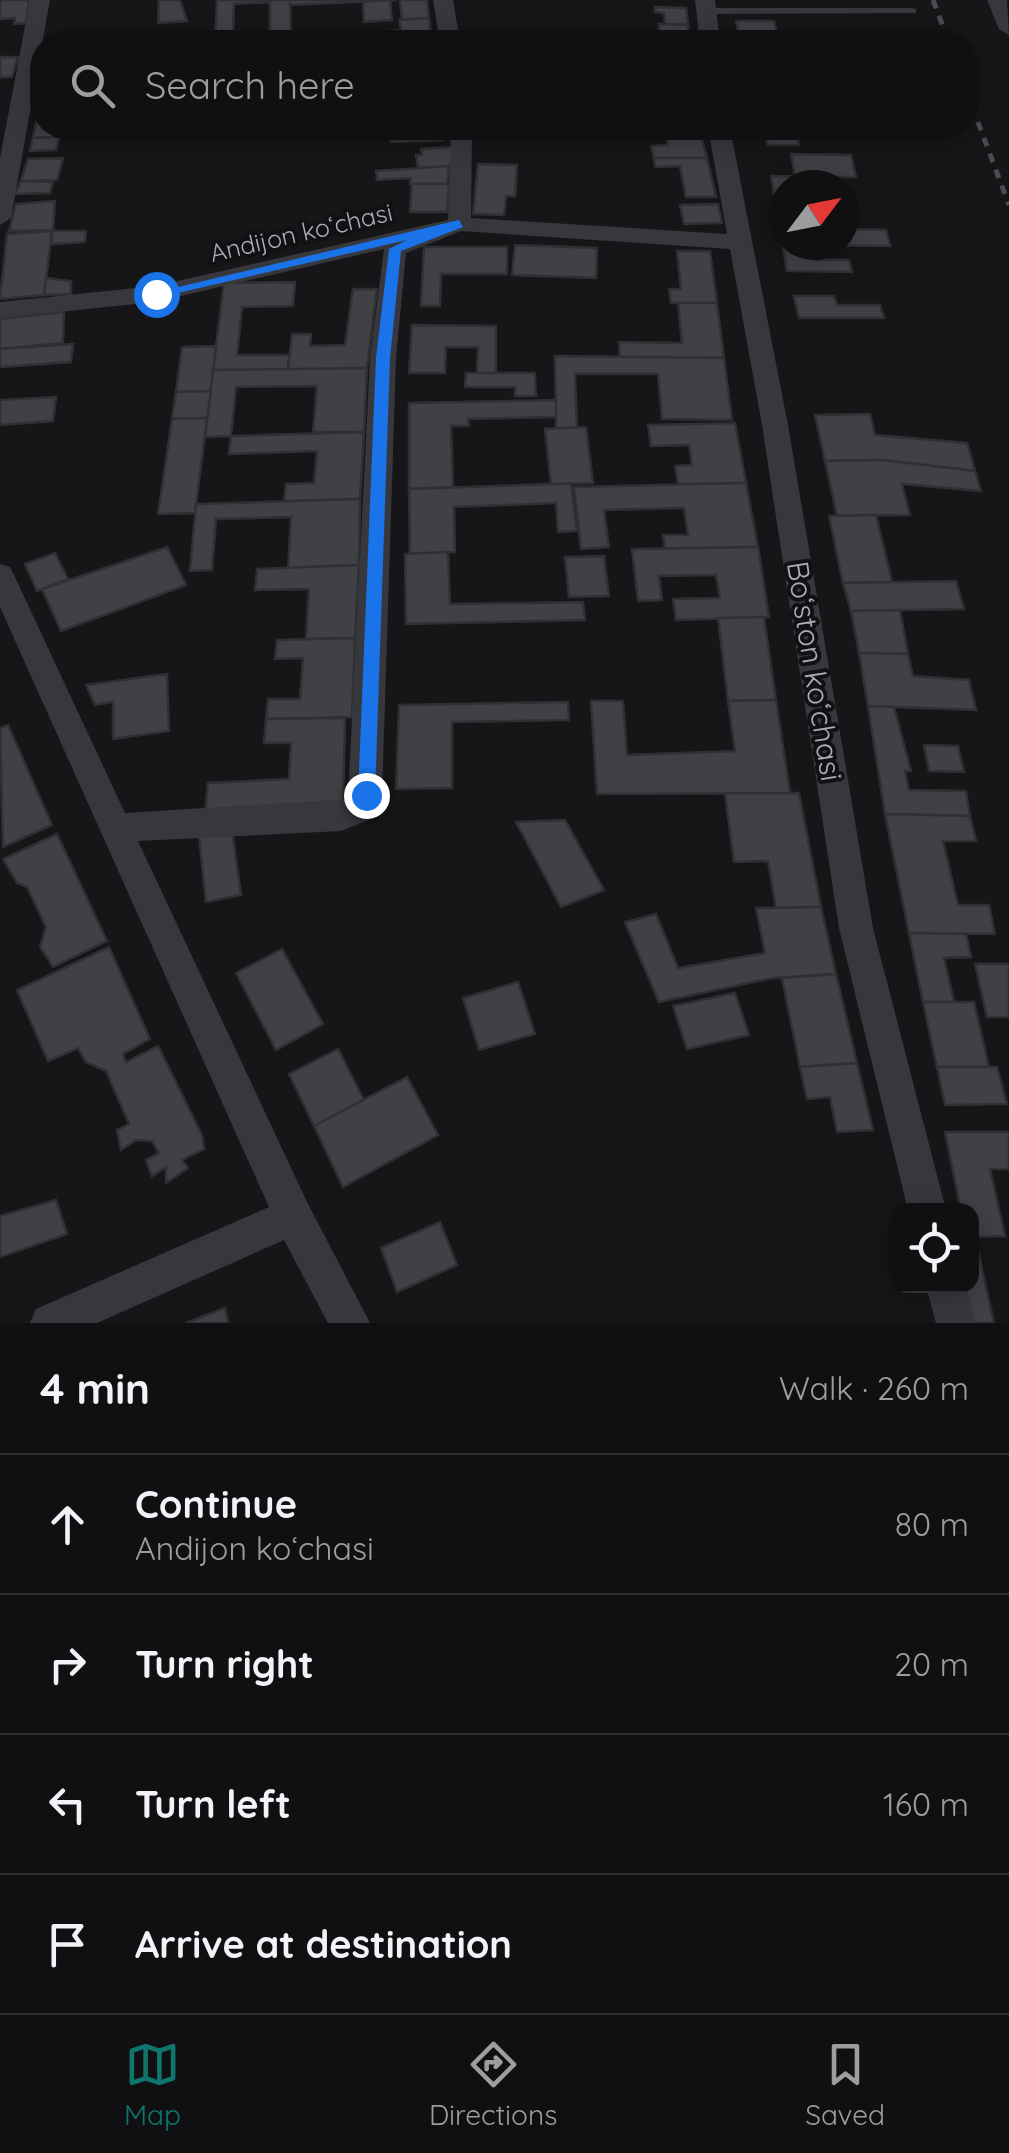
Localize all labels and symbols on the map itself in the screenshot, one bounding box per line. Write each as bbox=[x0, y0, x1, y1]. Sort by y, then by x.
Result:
north arrow bbox=[769, 170, 859, 260]
street label: Andijon koʻchasi bbox=[207, 196, 395, 268]
route start bbox=[134, 272, 180, 318]
street label: Boʻston koʻchasi bbox=[779, 558, 851, 784]
route end bbox=[344, 773, 390, 819]

